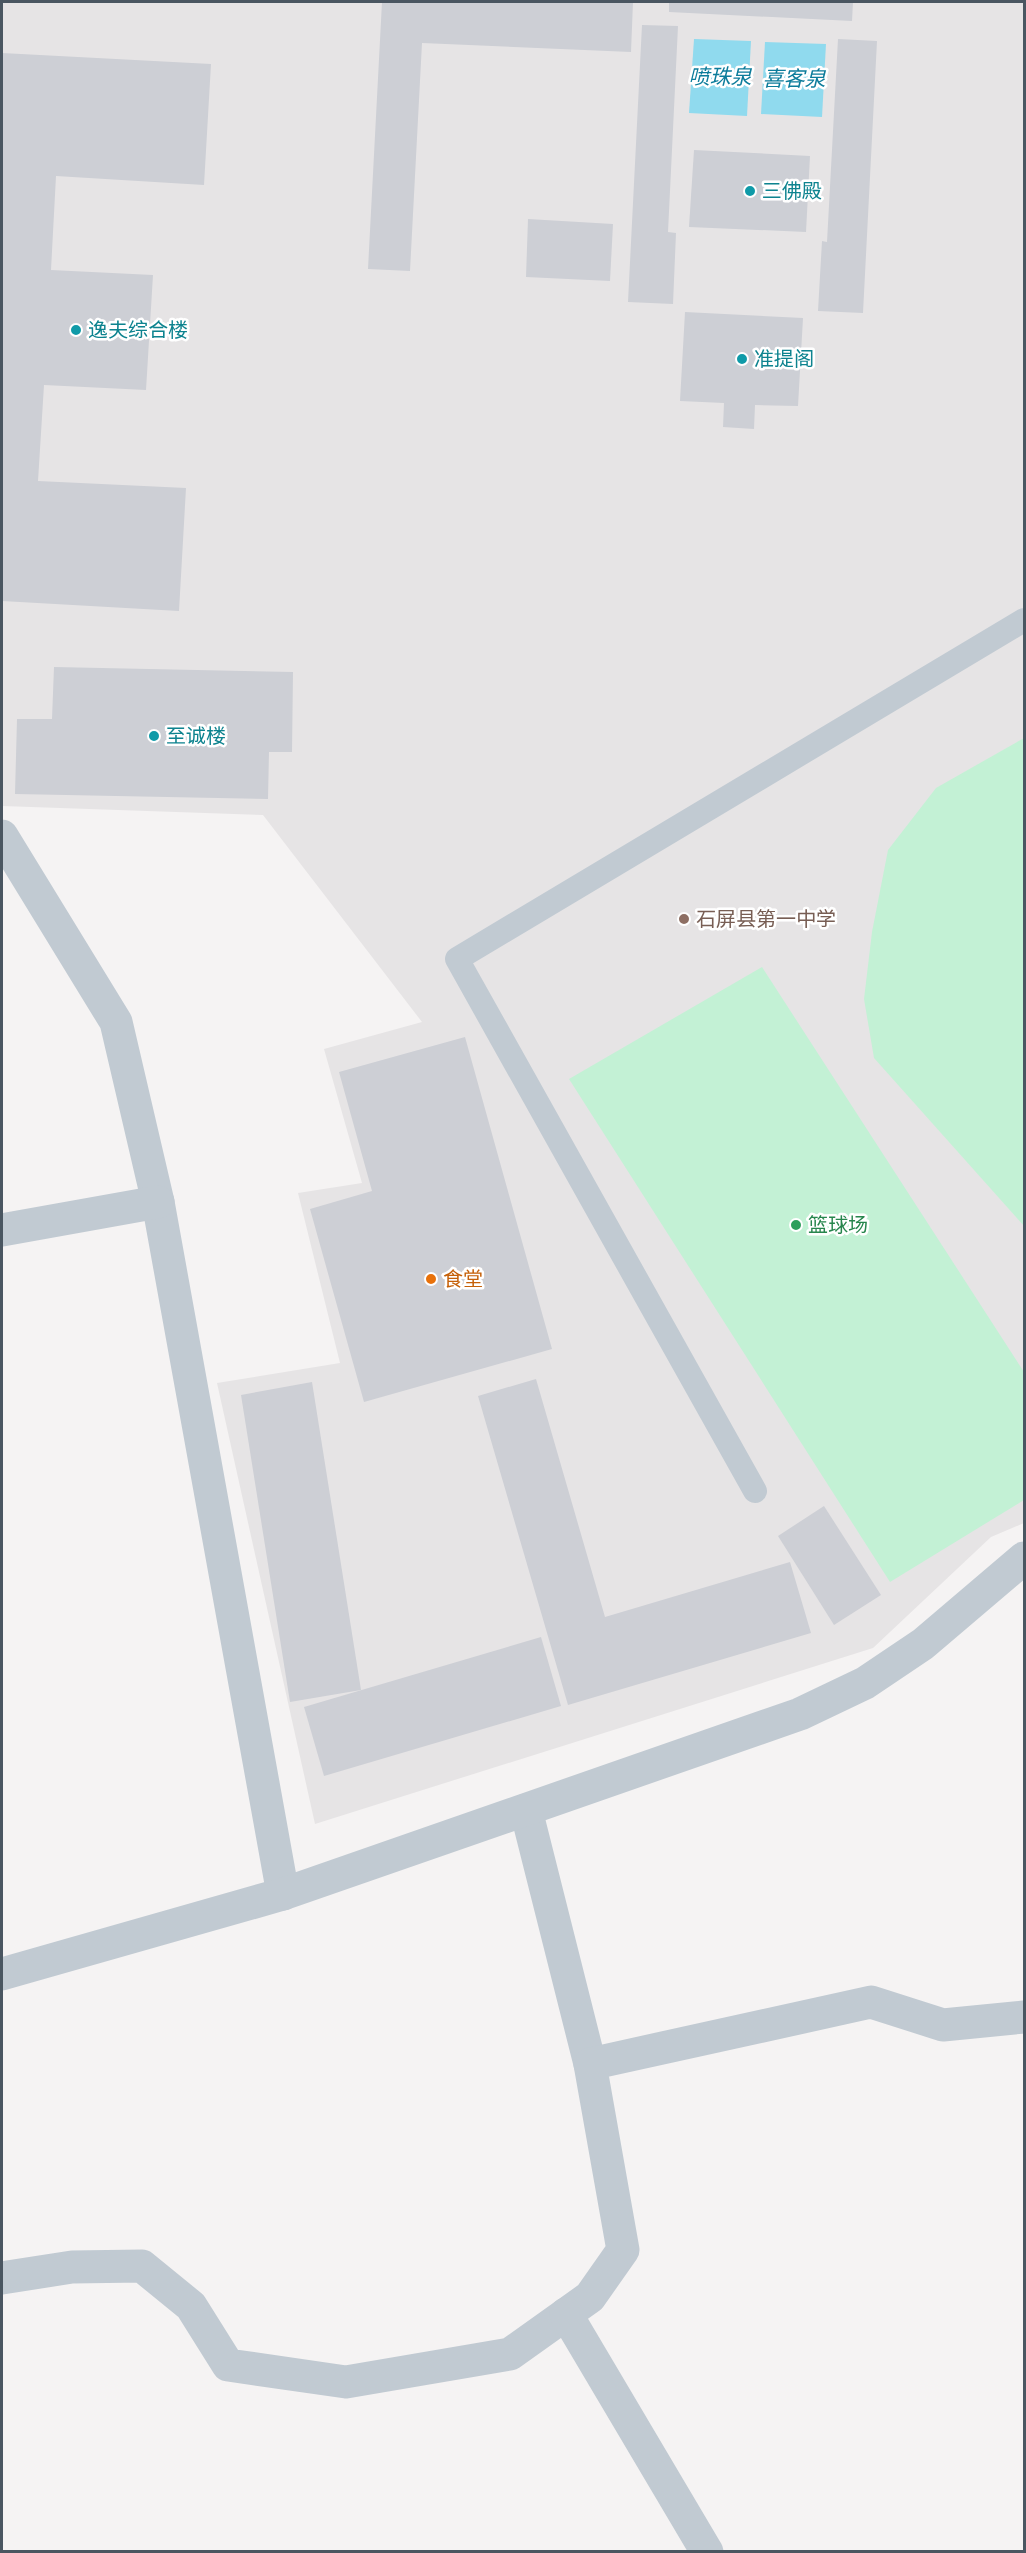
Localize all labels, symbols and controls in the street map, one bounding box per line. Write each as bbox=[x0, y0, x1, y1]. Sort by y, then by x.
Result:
water label: 喷珠泉 bbox=[689, 65, 752, 88]
water label: 喜客泉 bbox=[763, 67, 826, 90]
place label: 三佛殿 bbox=[762, 180, 822, 202]
marker: 三佛殿 bbox=[743, 184, 757, 198]
place label: 逸夫综合楼 bbox=[88, 319, 188, 341]
marker: 逸夫综合楼 bbox=[69, 323, 83, 337]
place label: 准提阁 bbox=[754, 348, 814, 370]
marker: 准提阁 bbox=[735, 352, 749, 366]
place label: 至诚楼 bbox=[166, 725, 226, 747]
marker: 至诚楼 bbox=[147, 729, 161, 743]
place label: 石屏县第一中学 bbox=[696, 908, 836, 930]
marker: 石屏县第一中学 bbox=[677, 912, 691, 926]
place label: 篮球场 bbox=[808, 1214, 868, 1236]
marker: 篮球场 bbox=[789, 1218, 803, 1232]
place label: 食堂 bbox=[443, 1268, 483, 1290]
marker: 食堂 bbox=[424, 1272, 438, 1286]

